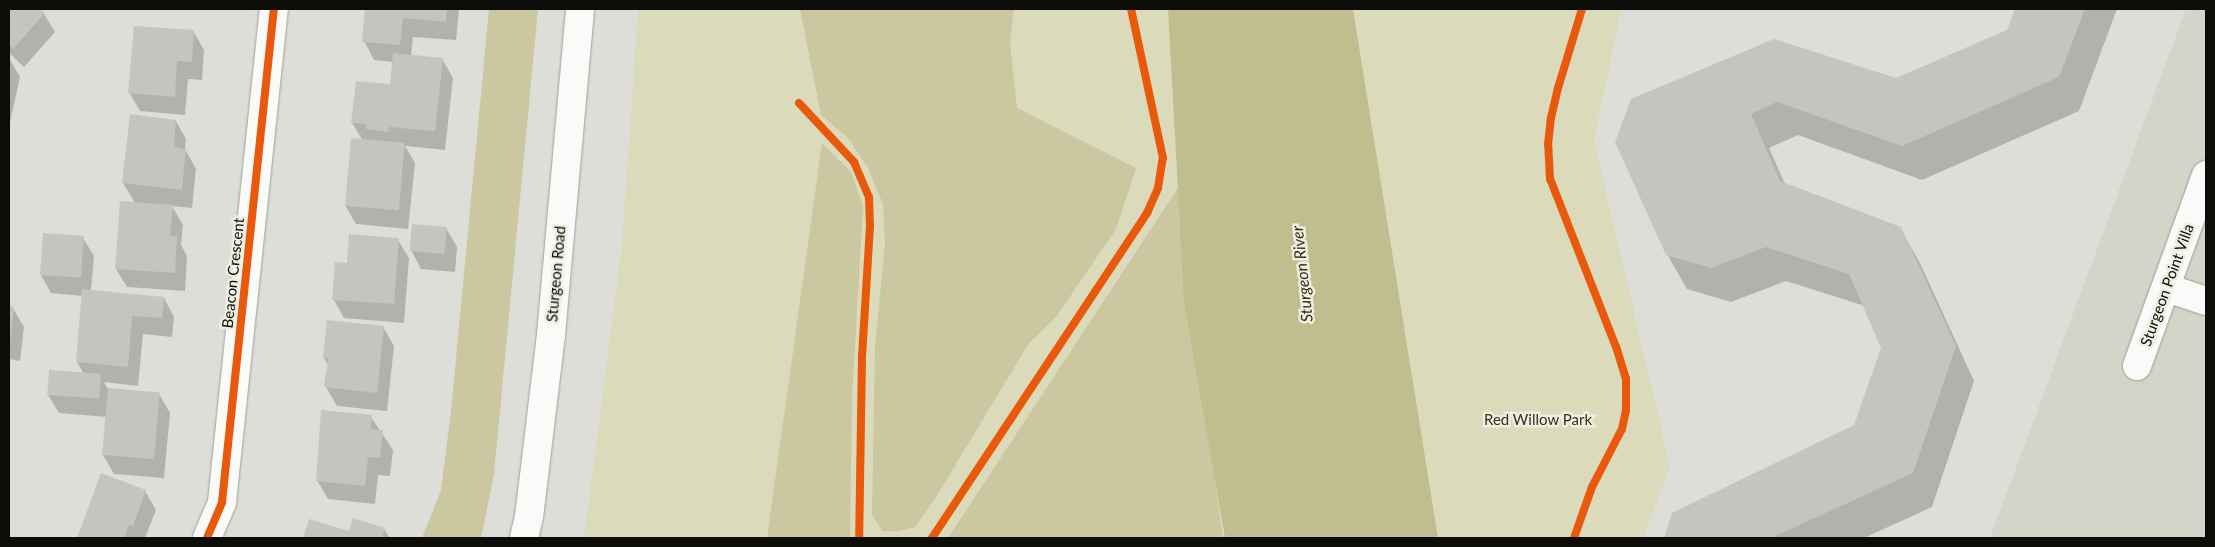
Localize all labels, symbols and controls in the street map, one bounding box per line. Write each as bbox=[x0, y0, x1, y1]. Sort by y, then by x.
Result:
street label: Beacon Crescent bbox=[218, 217, 248, 329]
street label: Sturgeon Point Villa bbox=[2136, 221, 2198, 349]
street label: Sturgeon Road bbox=[543, 225, 569, 323]
water label: Sturgeon River bbox=[1287, 225, 1317, 323]
park label: Red Willow Park bbox=[1484, 411, 1592, 429]

